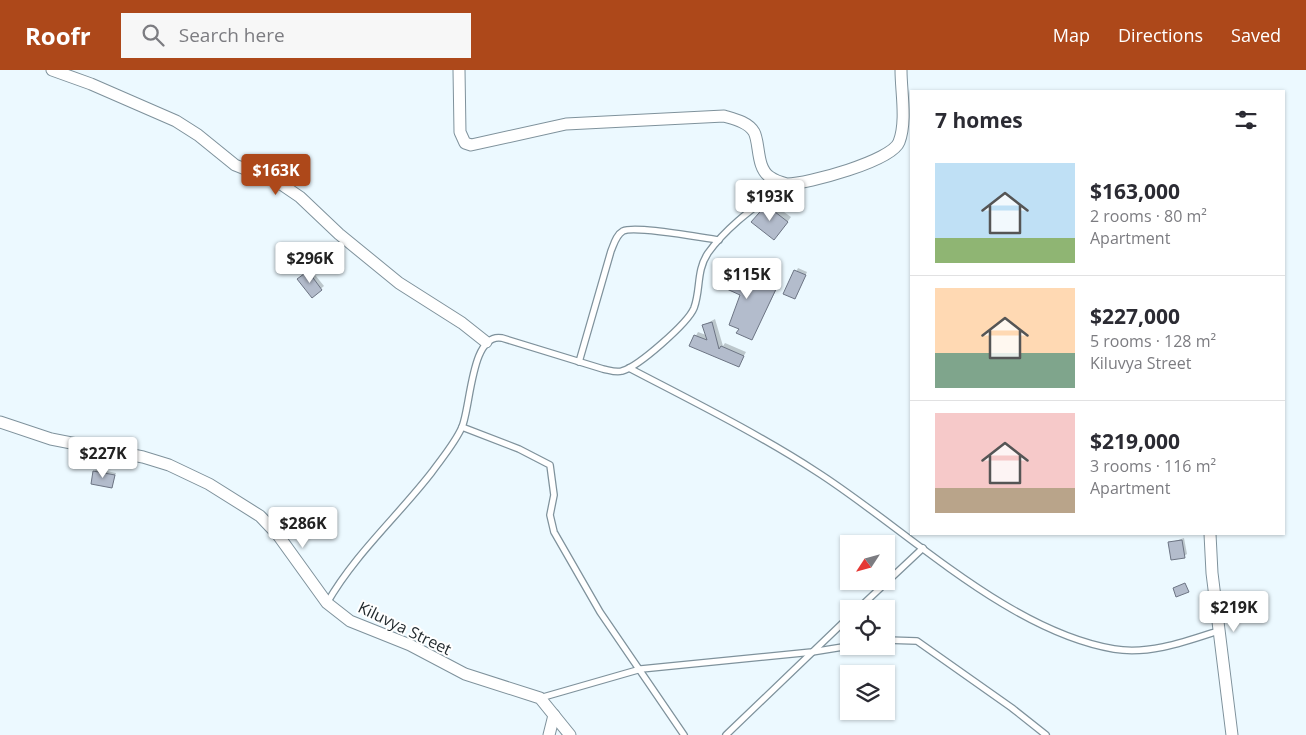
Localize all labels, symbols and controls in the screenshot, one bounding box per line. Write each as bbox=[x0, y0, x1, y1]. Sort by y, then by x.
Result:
search box bbox=[121, 13, 471, 58]
text: Roofr bbox=[25, 19, 91, 52]
icon: search bbox=[139, 21, 167, 49]
text: Search here bbox=[179, 22, 285, 48]
text: Map bbox=[1053, 23, 1090, 47]
text: Directions bbox=[1118, 23, 1203, 47]
text: Saved bbox=[1231, 23, 1281, 47]
text: 7 homes bbox=[935, 106, 1023, 134]
icon: filters bbox=[1232, 106, 1260, 134]
pin: $163K bbox=[241, 154, 311, 196]
text: $163K bbox=[252, 159, 300, 181]
text: $163,000 bbox=[1090, 177, 1180, 205]
pin: $193K bbox=[735, 180, 805, 222]
icon: home bbox=[975, 183, 1035, 243]
text: $193K bbox=[746, 185, 794, 207]
text: 2 rooms · 80 m² bbox=[1090, 205, 1207, 227]
text: Apartment bbox=[1090, 227, 1170, 249]
pin: $296K bbox=[275, 242, 345, 284]
text: $296K bbox=[286, 247, 334, 269]
pin: $115K bbox=[712, 258, 782, 300]
text: $115K bbox=[723, 263, 771, 285]
text: $227,000 bbox=[1090, 302, 1180, 330]
icon: home bbox=[975, 308, 1035, 368]
text: 5 rooms · 128 m² bbox=[1090, 330, 1216, 352]
text: Kiluvya Street bbox=[1090, 352, 1191, 374]
text: $219,000 bbox=[1090, 427, 1180, 455]
icon: home bbox=[975, 433, 1035, 493]
pin: $227K bbox=[68, 436, 138, 479]
text: $227K bbox=[79, 442, 127, 464]
text: 3 rooms · 116 m² bbox=[1090, 455, 1216, 477]
text: Apartment bbox=[1090, 477, 1170, 499]
pin: $286K bbox=[268, 506, 338, 549]
text: $286K bbox=[279, 512, 327, 534]
north arrow bbox=[840, 535, 895, 590]
map controls bbox=[840, 535, 895, 720]
pin: $219K bbox=[1199, 590, 1269, 633]
street label: Kiluvya Street bbox=[355, 596, 456, 660]
text: $219K bbox=[1210, 596, 1258, 618]
button: locate bbox=[840, 600, 895, 655]
button: layers bbox=[840, 665, 895, 720]

